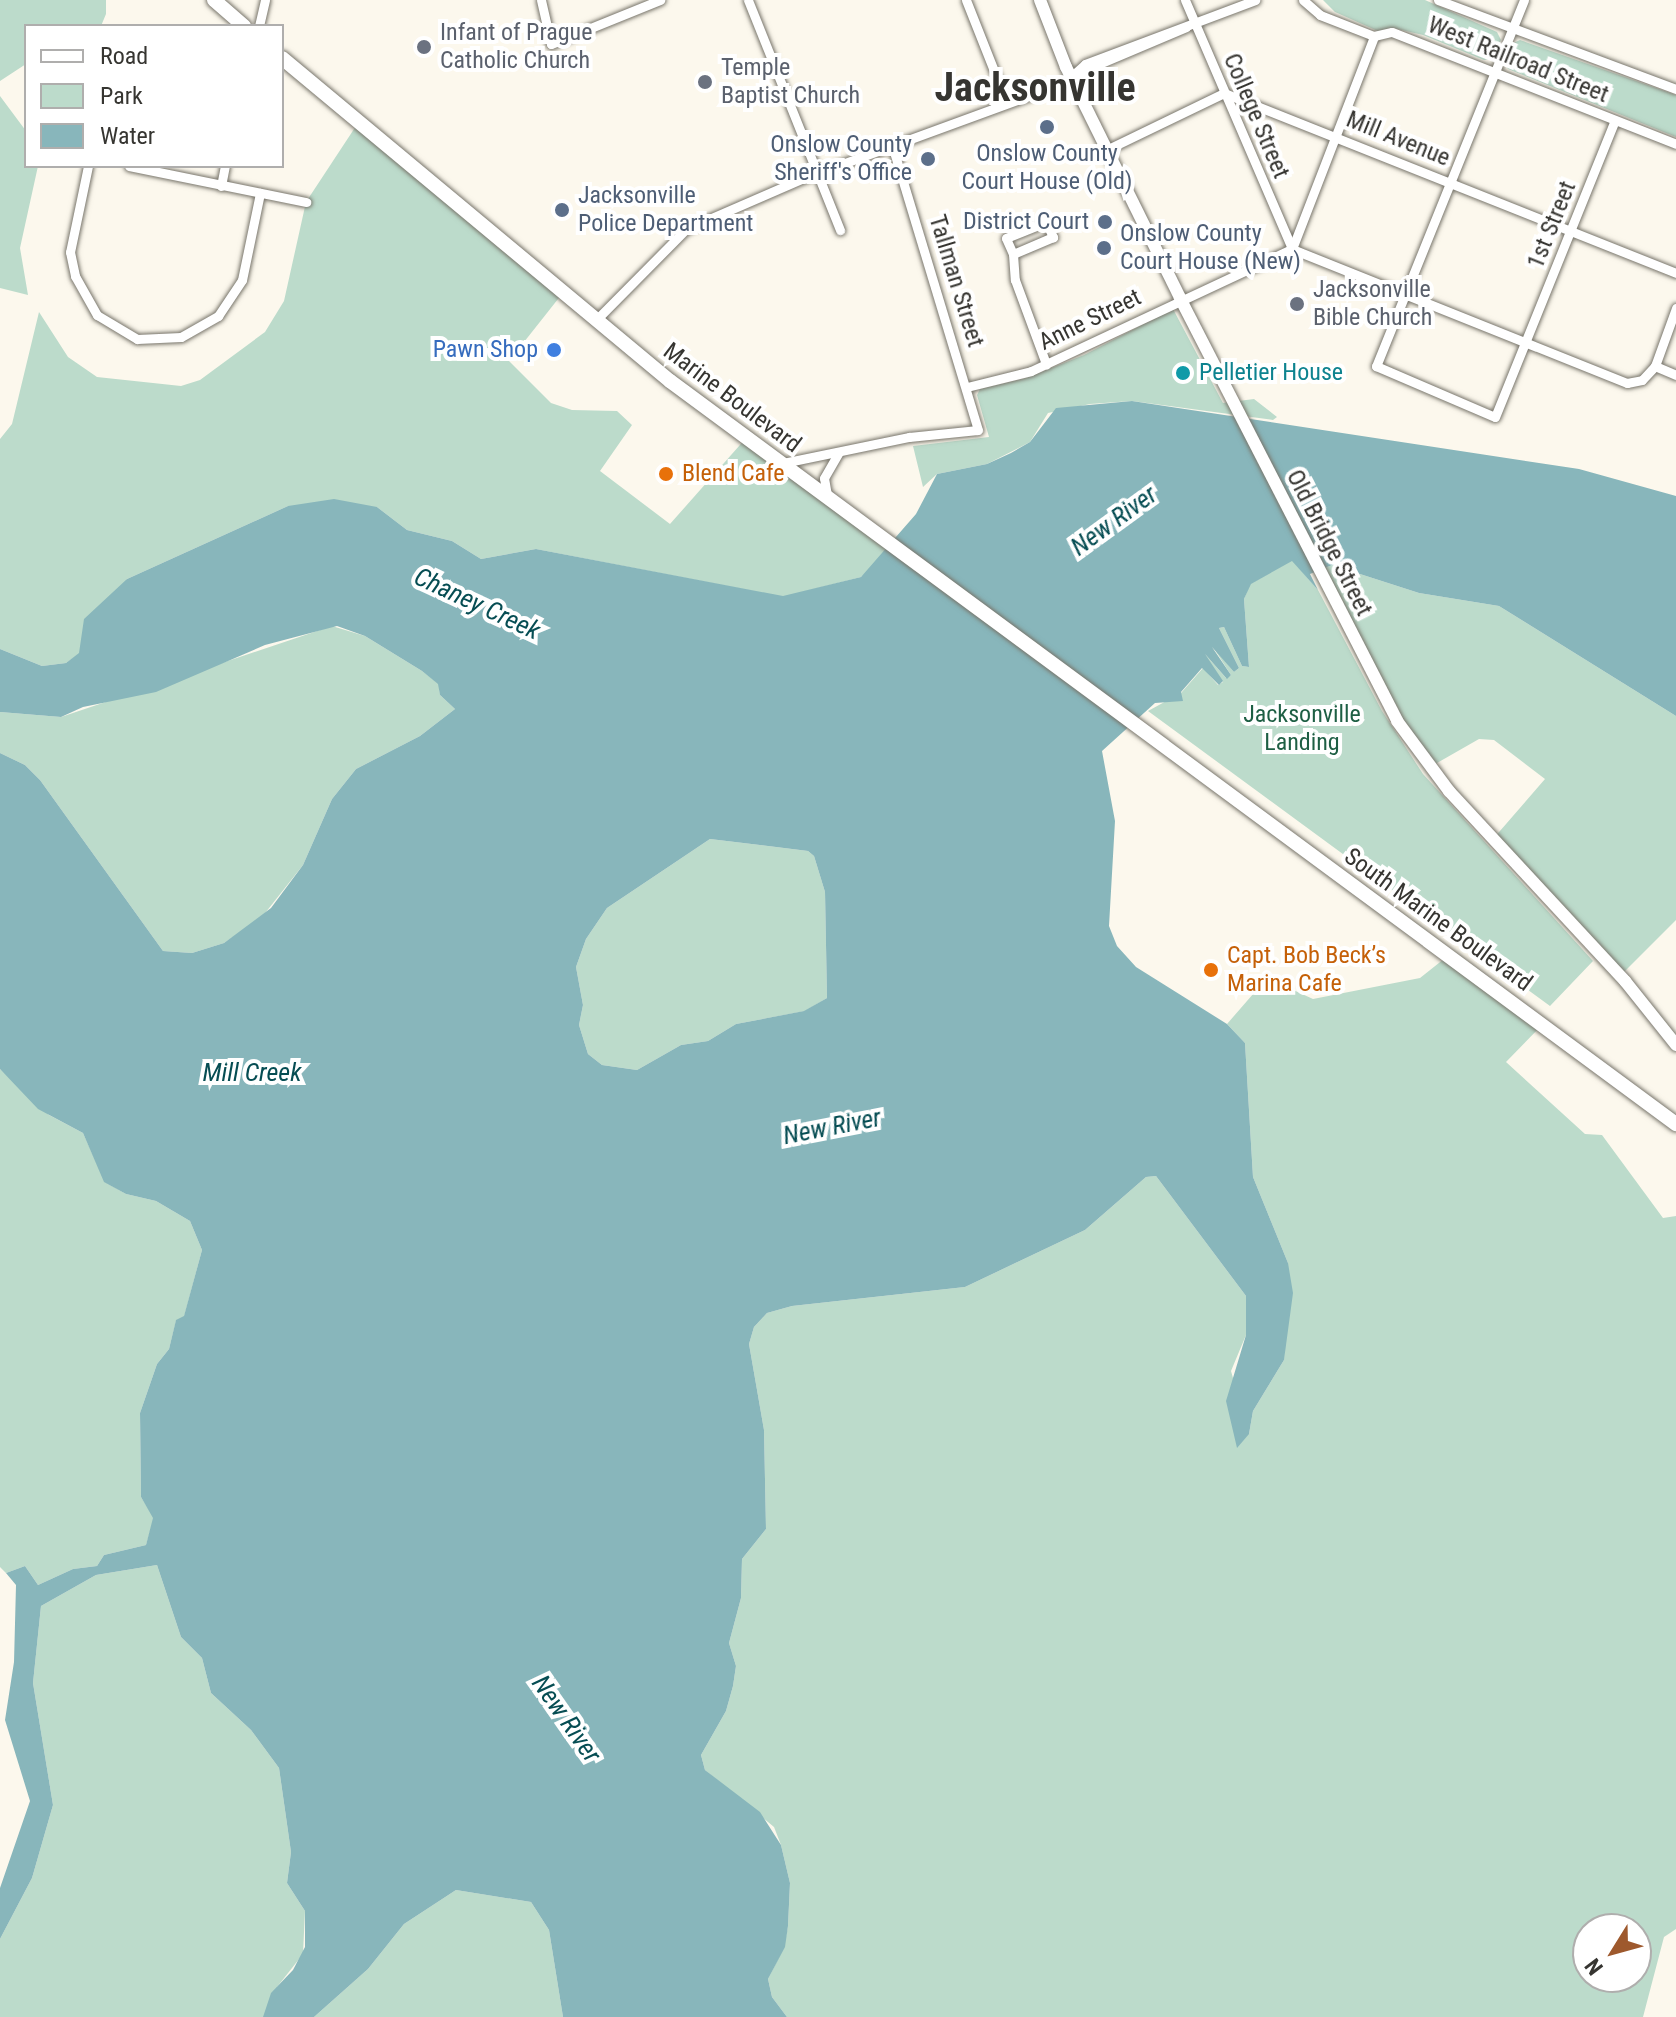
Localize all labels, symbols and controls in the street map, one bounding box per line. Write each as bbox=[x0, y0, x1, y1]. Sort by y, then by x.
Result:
street label: West Railroad Street bbox=[1423, 11, 1613, 109]
place label: Infant of Prague Catholic Church bbox=[440, 19, 592, 75]
legend bbox=[24, 24, 284, 168]
marker: Infant of Prague Catholic Church bbox=[415, 38, 433, 56]
text: Road bbox=[100, 42, 148, 70]
street label: College Street bbox=[1217, 49, 1295, 183]
place label: Temple Baptist Church bbox=[721, 54, 860, 110]
district label: Jacksonville bbox=[934, 64, 1136, 112]
marker: Temple Baptist Church bbox=[696, 73, 714, 91]
text: Park bbox=[100, 82, 143, 110]
street label: Mill Avenue bbox=[1342, 105, 1454, 173]
marker: Onslow County Court House (Old) bbox=[1038, 118, 1056, 136]
text: Water bbox=[100, 122, 155, 150]
place label: Onslow County Sheriff's Office bbox=[770, 131, 912, 187]
place label: Onslow County Court House (Old) bbox=[961, 140, 1133, 196]
marker: Onslow County Sheriff's Office bbox=[919, 150, 937, 168]
street label: 1st Street bbox=[1521, 177, 1583, 273]
place label: Jacksonville Police Department bbox=[578, 182, 753, 238]
marker: Jacksonville Police Department bbox=[553, 201, 571, 219]
place label: District Court bbox=[963, 208, 1089, 236]
street label: Tallman Street bbox=[922, 211, 990, 351]
marker: District Court bbox=[1096, 213, 1114, 231]
place label: Onslow County Court House (New) bbox=[1120, 220, 1301, 276]
marker: Onslow County Court House (New) bbox=[1095, 239, 1113, 257]
place label: Jacksonville Bible Church bbox=[1313, 276, 1432, 332]
street label: Anne Street bbox=[1034, 283, 1146, 357]
marker: Jacksonville Bible Church bbox=[1288, 295, 1306, 313]
place label: Pawn Shop bbox=[433, 336, 538, 364]
street label: Marine Boulevard bbox=[658, 337, 806, 459]
marker: Pawn Shop bbox=[545, 341, 563, 359]
place label: Pelletier House bbox=[1199, 359, 1343, 387]
marker: Pelletier House bbox=[1174, 364, 1192, 382]
place label: Blend Cafe bbox=[682, 460, 785, 488]
marker: Blend Cafe bbox=[657, 465, 675, 483]
street label: Old Bridge Street bbox=[1280, 465, 1378, 621]
water label: New River bbox=[1065, 479, 1163, 563]
water label: Chaney Creek bbox=[409, 561, 545, 647]
park label: Jacksonville Landing bbox=[1243, 701, 1361, 757]
street label: South Marine Boulevard bbox=[1338, 842, 1538, 998]
place label: Capt. Bob Beck’s Marina Cafe bbox=[1227, 942, 1386, 998]
marker: Capt. Bob Beck’s Marina Cafe bbox=[1202, 961, 1220, 979]
water label: Mill Creek bbox=[202, 1057, 302, 1089]
water label: New River bbox=[780, 1102, 884, 1152]
water label: New River bbox=[525, 1669, 607, 1769]
north arrow bbox=[1572, 1913, 1652, 1993]
text: N bbox=[1580, 1954, 1608, 1979]

